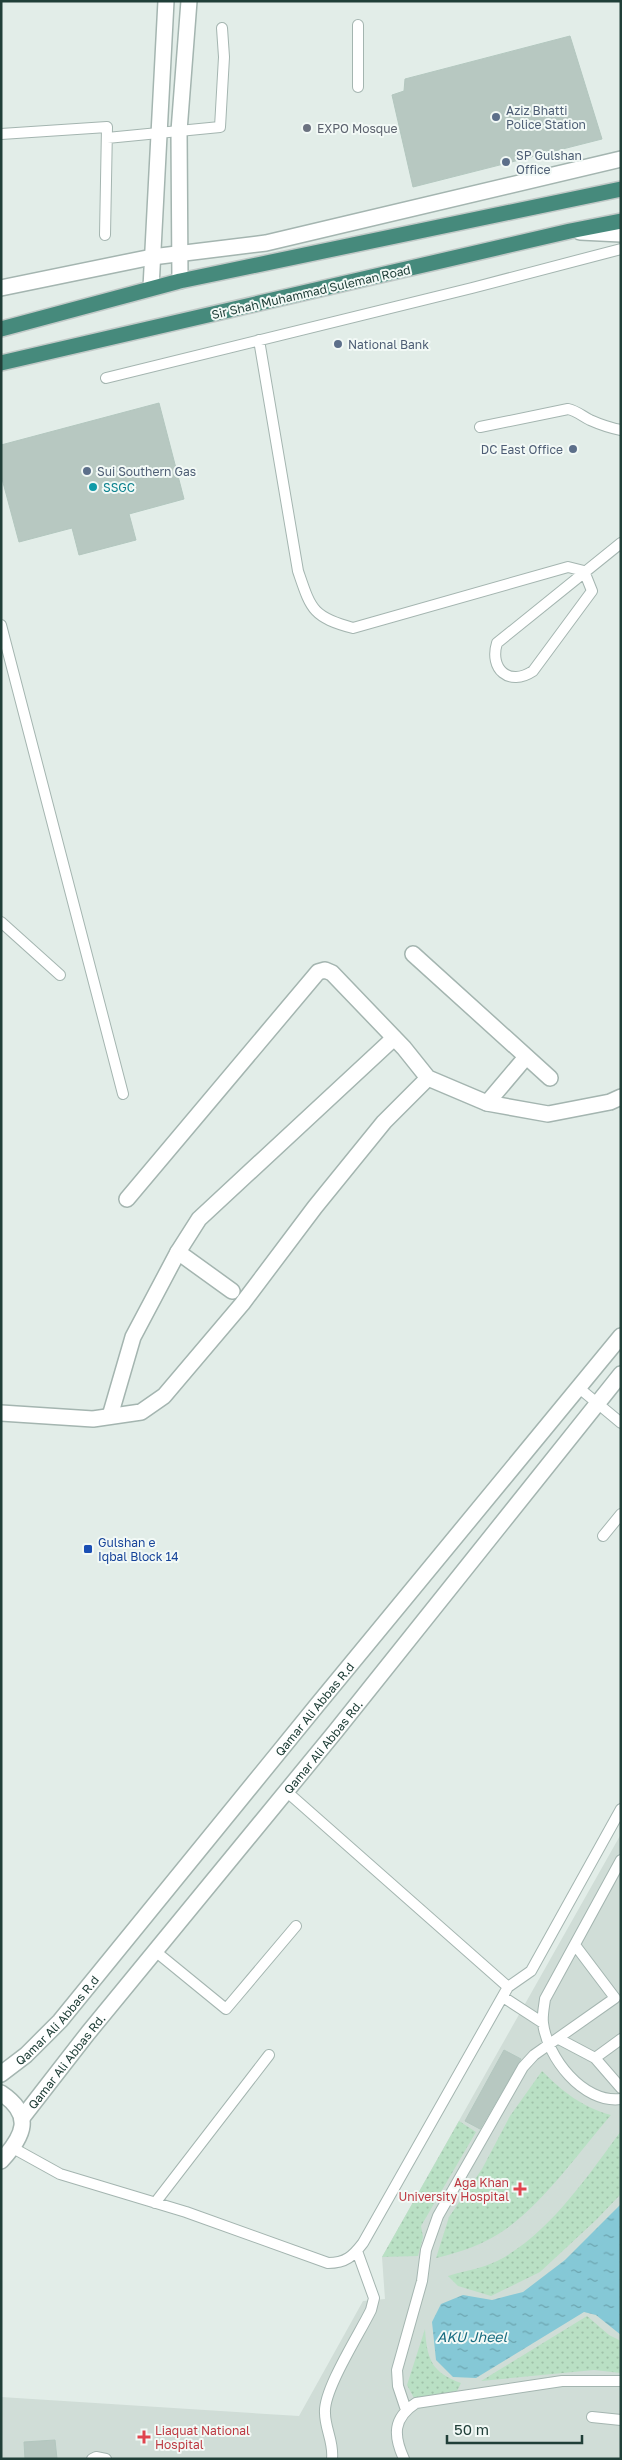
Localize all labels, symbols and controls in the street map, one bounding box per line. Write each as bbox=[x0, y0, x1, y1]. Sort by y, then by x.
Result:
place label: Aziz Bhatti Police Station bbox=[506, 103, 586, 132]
marker: Aziz Bhatti Police Station bbox=[490, 111, 502, 123]
place label: EXPO Mosque bbox=[317, 121, 398, 136]
marker: EXPO Mosque bbox=[301, 122, 313, 134]
place label: SP Gulshan Office bbox=[516, 148, 582, 177]
marker: SP Gulshan Office bbox=[500, 156, 512, 168]
street label: Sir Shah Muhammad Suleman Road bbox=[210, 262, 412, 322]
place label: National Bank bbox=[348, 337, 429, 352]
marker: National Bank bbox=[332, 338, 344, 350]
place label: DC East Office bbox=[481, 442, 563, 457]
marker: DC East Office bbox=[567, 443, 579, 455]
place label: Sui Southern Gas bbox=[97, 464, 196, 479]
marker: Sui Southern Gas bbox=[81, 465, 93, 477]
place label: SSGC bbox=[103, 480, 135, 495]
marker: SSGC bbox=[87, 481, 99, 493]
place label: Gulshan e Iqbal Block 14 bbox=[98, 1535, 179, 1564]
marker: Gulshan e Iqbal Block 14 bbox=[82, 1543, 94, 1555]
street label: Qamar Ali Abbas R.d bbox=[271, 1659, 357, 1759]
street label: Qamar Ali Abbas Rd. bbox=[280, 1697, 365, 1797]
street label: Qamar Ali Abbas R.d bbox=[12, 1972, 102, 2068]
street label: Qamar Ali Abbas Rd. bbox=[24, 2011, 108, 2112]
place label: Aga Khan University Hospital bbox=[398, 2175, 509, 2204]
marker: Aga Khan University Hospital bbox=[513, 2182, 527, 2196]
water label: AKU Jheel bbox=[437, 2328, 507, 2345]
scale bar bbox=[447, 2412, 582, 2444]
text: 50 m bbox=[454, 2420, 489, 2438]
place label: Liaquat National Hospital bbox=[155, 2423, 250, 2452]
marker: Liaquat National Hospital bbox=[137, 2430, 151, 2444]

